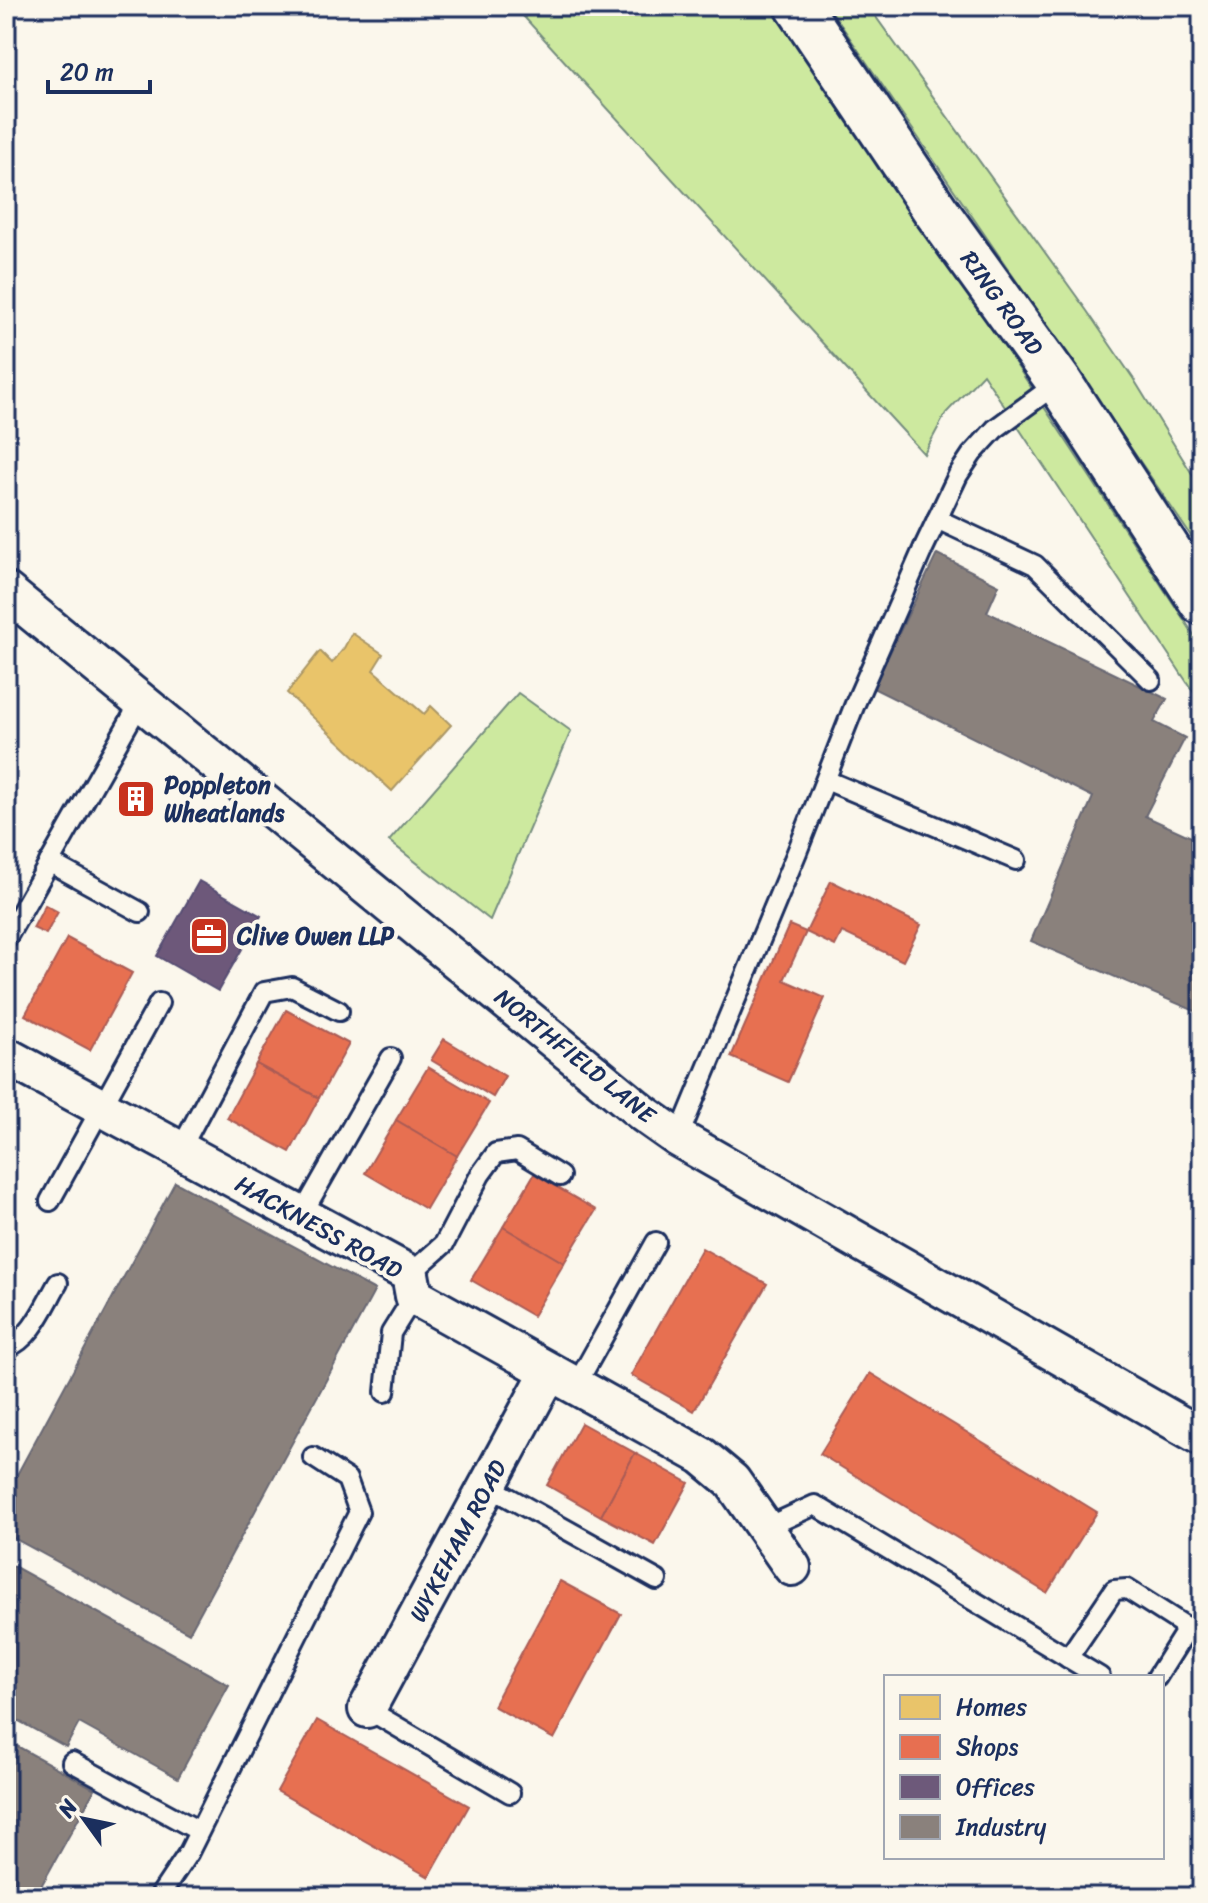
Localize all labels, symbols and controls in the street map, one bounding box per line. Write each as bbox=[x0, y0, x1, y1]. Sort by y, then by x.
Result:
scale bar bbox=[48, 44, 150, 94]
text: 20 m bbox=[60, 51, 114, 93]
street label: RING ROAD bbox=[949, 241, 1055, 365]
place label: Poppleton Wheatlands bbox=[164, 764, 285, 834]
building icon: Poppleton Wheatlands bbox=[115, 778, 157, 820]
office icon: Clive Owen LLP bbox=[188, 915, 230, 957]
place label: Clive Owen LLP bbox=[236, 915, 395, 957]
street label: NORTHFIELD LANE bbox=[485, 977, 667, 1136]
street label: HACKNESS ROAD bbox=[227, 1163, 411, 1291]
street label: WYKEHAM ROAD bbox=[397, 1452, 519, 1630]
legend bbox=[884, 1675, 1164, 1859]
text: Homes bbox=[956, 1686, 1027, 1728]
text: Shops bbox=[956, 1726, 1019, 1768]
text: Offices bbox=[956, 1766, 1035, 1808]
north arrow bbox=[44, 1779, 124, 1859]
text: N bbox=[47, 1791, 89, 1826]
text: Industry bbox=[955, 1806, 1047, 1848]

